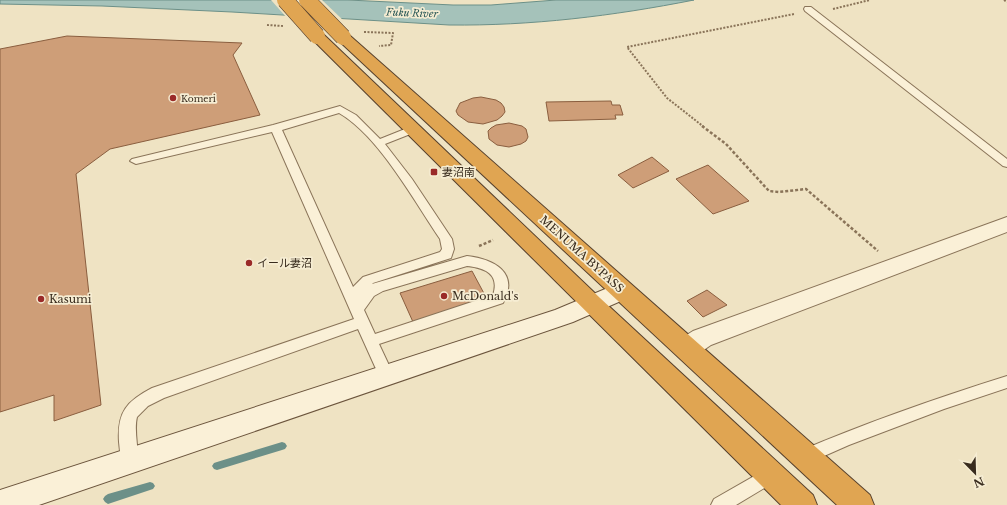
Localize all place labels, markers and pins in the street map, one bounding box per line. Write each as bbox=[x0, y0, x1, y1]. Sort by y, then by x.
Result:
marker: Komeri bbox=[168, 93, 178, 103]
place label: Komeri bbox=[181, 93, 216, 104]
place label: 妻沼南 bbox=[442, 165, 475, 179]
marker: 妻沼南 bbox=[429, 167, 439, 177]
place label: イール妻沼 bbox=[257, 256, 312, 270]
marker: イール妻沼 bbox=[244, 258, 254, 268]
place label: McDonald's bbox=[452, 289, 518, 303]
marker: McDonald's bbox=[439, 291, 449, 301]
place label: Kasumi bbox=[49, 292, 92, 306]
marker: Kasumi bbox=[36, 294, 46, 304]

